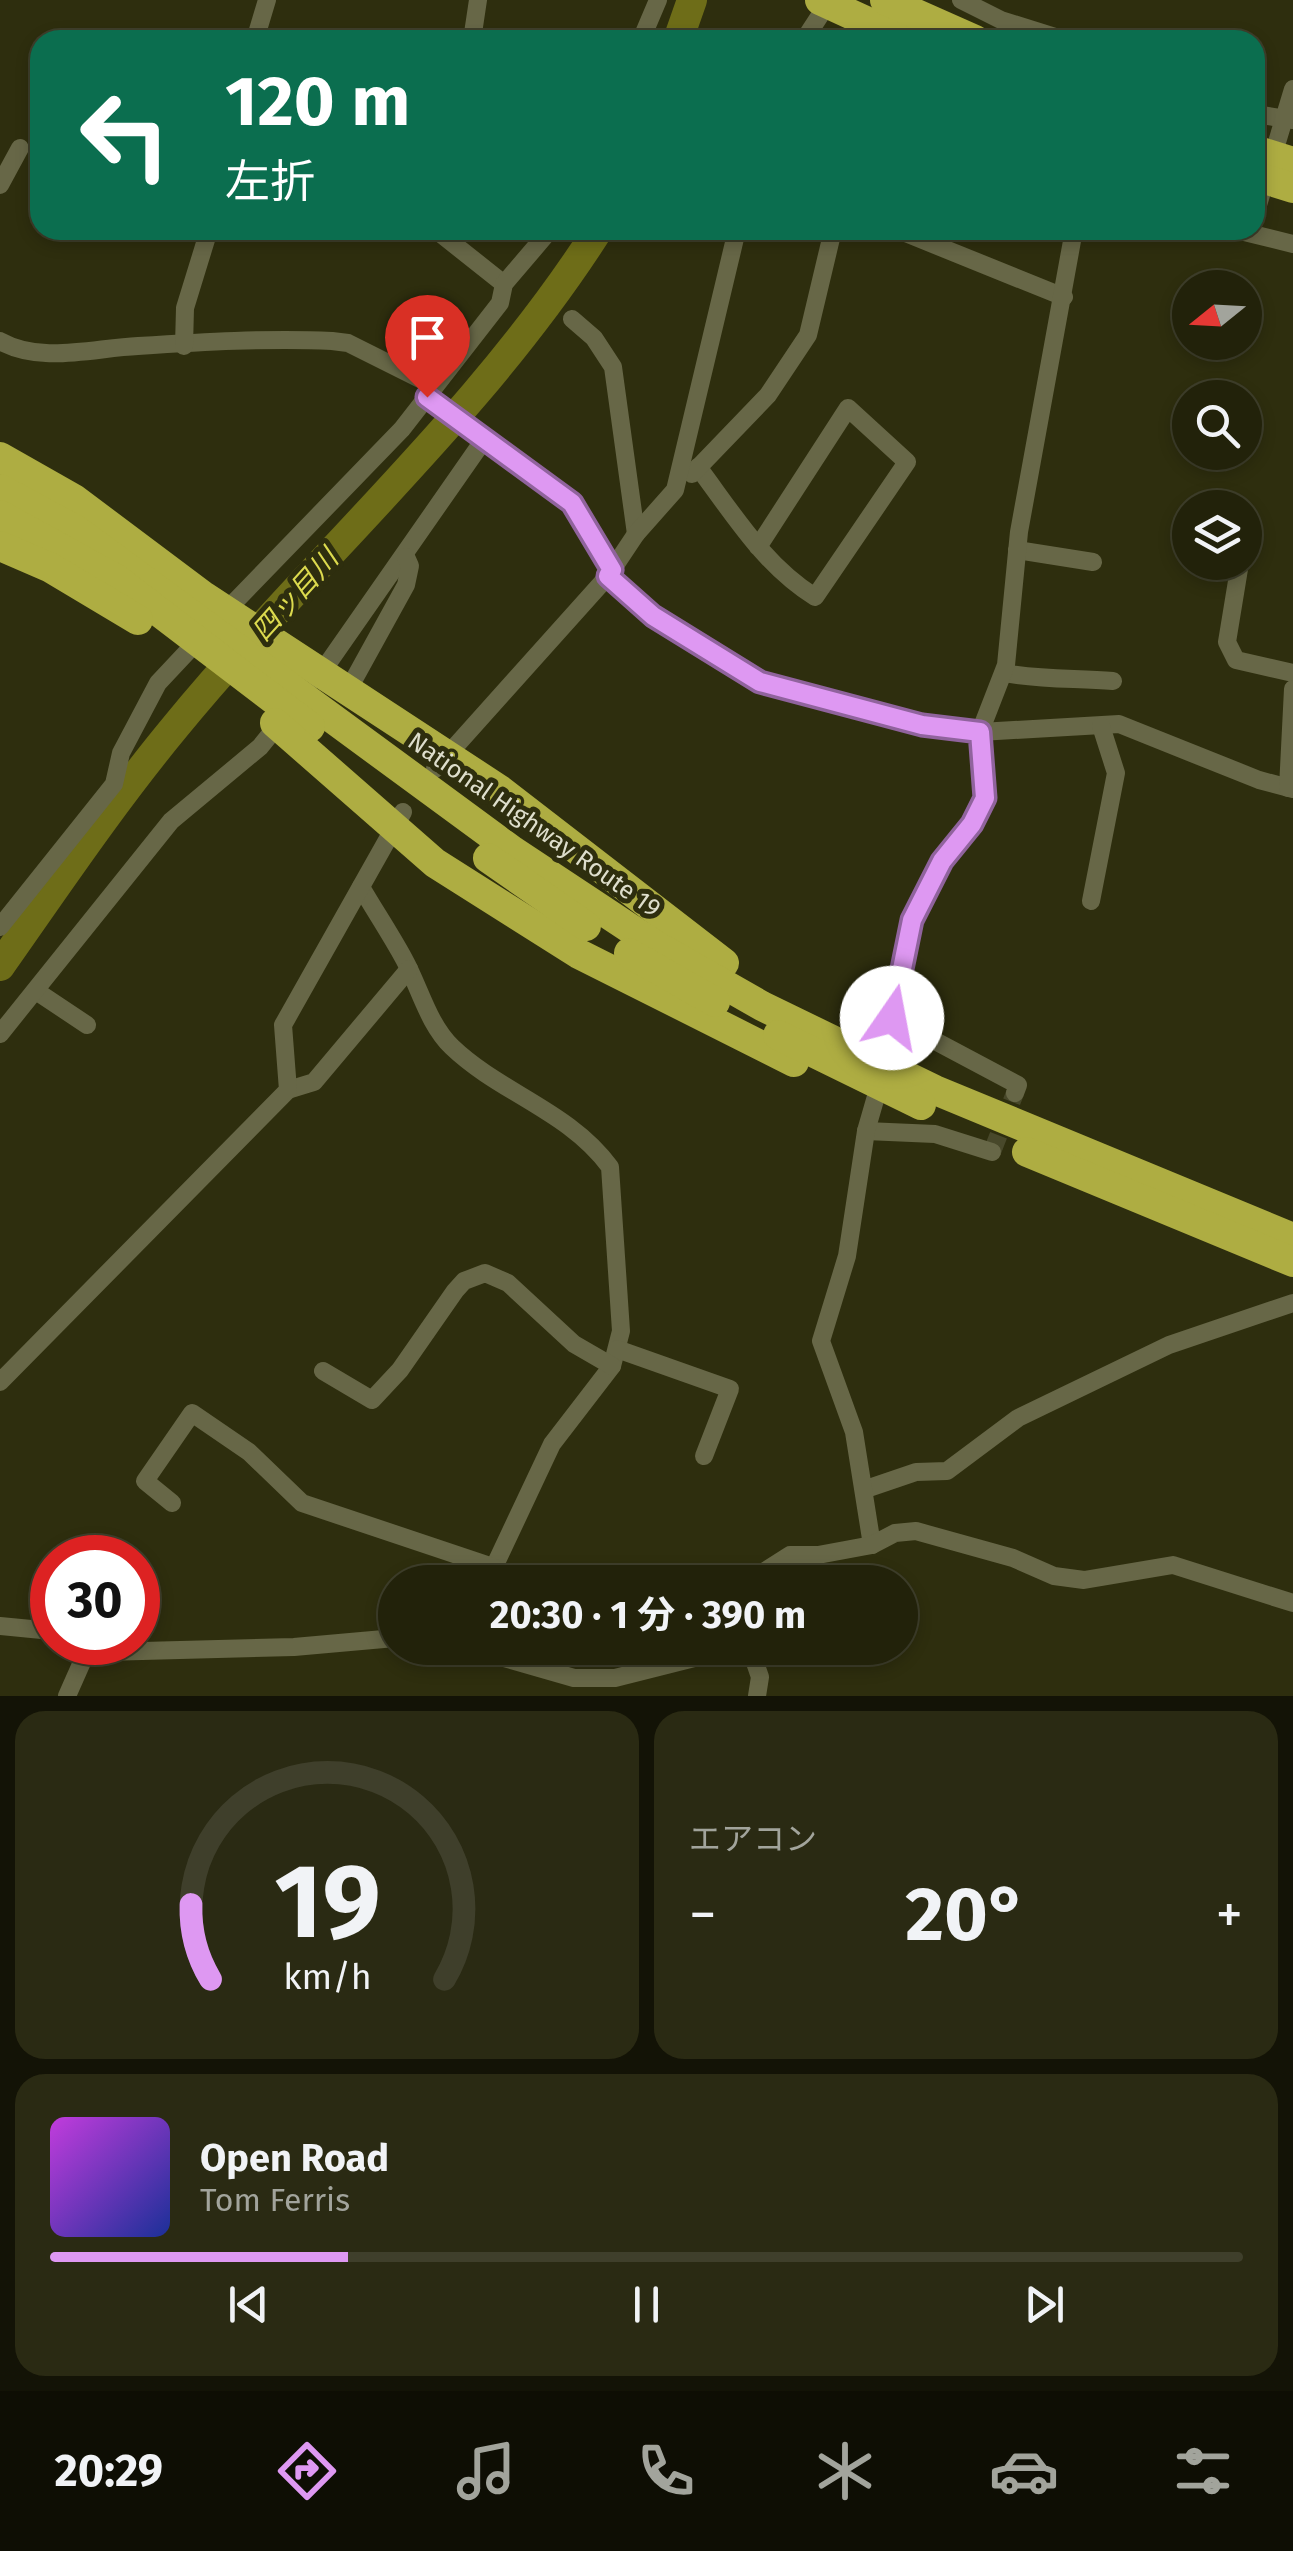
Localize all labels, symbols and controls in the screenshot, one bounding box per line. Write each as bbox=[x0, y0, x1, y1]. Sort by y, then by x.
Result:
text: 120 m bbox=[225, 60, 410, 144]
icon: left bbox=[60, 70, 190, 200]
text: 左折 bbox=[225, 155, 315, 209]
north arrow bbox=[1172, 270, 1262, 360]
map controls bbox=[1172, 270, 1262, 580]
pin bbox=[385, 295, 470, 398]
icon: arrive bbox=[400, 310, 455, 365]
button: search bbox=[1172, 380, 1262, 470]
button: layers bbox=[1172, 490, 1262, 580]
water label: 四ッ目川 bbox=[245, 540, 347, 648]
street label: National Highway Route 19 bbox=[402, 726, 666, 924]
position arrow bbox=[840, 966, 944, 1070]
speed limit sign: 30 bbox=[30, 1535, 160, 1665]
text: 20:30 · 1 分 · 390 m bbox=[490, 1592, 806, 1638]
text: エアコン bbox=[689, 1820, 817, 1858]
text: 19 bbox=[274, 1840, 380, 1965]
text: 20° bbox=[905, 1870, 1027, 1960]
text: − bbox=[689, 1882, 717, 1948]
text: + bbox=[1216, 1882, 1243, 1948]
text: km/h bbox=[283, 1956, 371, 1998]
text: Open Road bbox=[200, 2135, 389, 2181]
text: Tom Ferris bbox=[200, 2181, 350, 2219]
icon: previous bbox=[221, 2277, 276, 2332]
icon: pause bbox=[619, 2277, 674, 2332]
icon: next bbox=[1017, 2277, 1072, 2332]
icon: directions bbox=[272, 2436, 342, 2506]
icon: music bbox=[451, 2436, 521, 2506]
icon: phone bbox=[631, 2436, 701, 2506]
icon: climate bbox=[810, 2436, 880, 2506]
icon: car bbox=[989, 2436, 1059, 2506]
icon: filters bbox=[1168, 2436, 1238, 2506]
text: 20:29 bbox=[55, 2444, 163, 2498]

